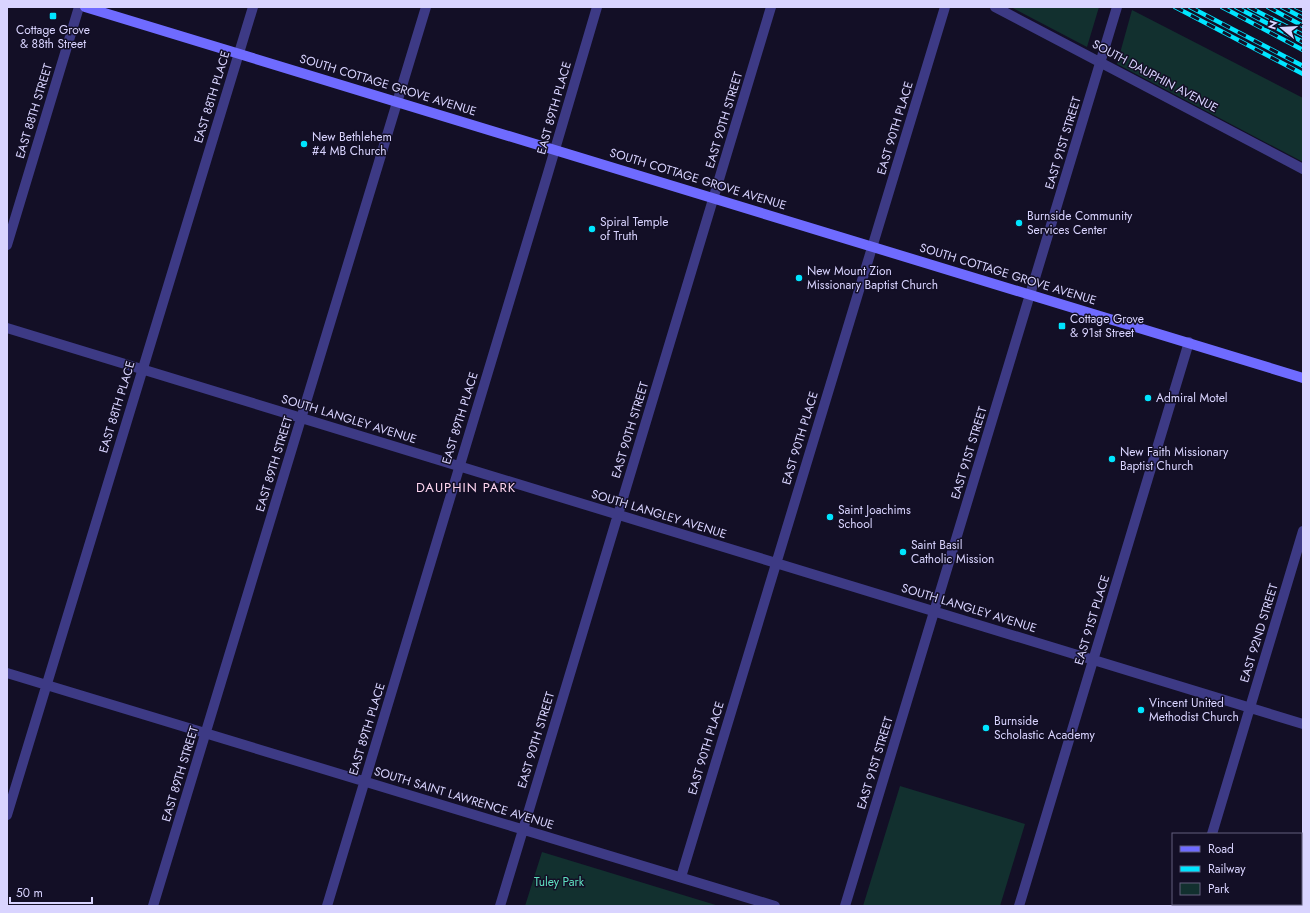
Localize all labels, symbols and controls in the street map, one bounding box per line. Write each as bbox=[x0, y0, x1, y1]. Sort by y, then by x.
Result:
north arrow bbox=[1262, 8, 1302, 48]
marker: Cottage Grove & 88th Street bbox=[48, 11, 58, 21]
text: N bbox=[1264, 18, 1281, 32]
place label: Cottage Grove & 88th Street bbox=[16, 21, 90, 53]
street label: SOUTH DAUPHIN AVENUE bbox=[1089, 35, 1221, 117]
street label: EAST 88TH PLACE bbox=[189, 49, 235, 145]
street label: SOUTH COTTAGE GROVE AVENUE bbox=[297, 49, 479, 121]
street label: EAST 89TH PLACE bbox=[532, 59, 576, 157]
street label: EAST 88TH STREET bbox=[11, 61, 57, 161]
street label: EAST 90TH STREET bbox=[701, 69, 747, 170]
street label: EAST 90TH PLACE bbox=[872, 79, 918, 177]
street label: EAST 91ST STREET bbox=[1040, 94, 1086, 192]
place label: New Bethlehem #4 MB Church bbox=[312, 128, 392, 160]
marker: New Bethlehem #4 MB Church bbox=[299, 139, 309, 149]
street label: SOUTH COTTAGE GROVE AVENUE bbox=[607, 143, 789, 215]
place label: Burnside Community Services Center bbox=[1027, 207, 1133, 239]
place label: Spiral Temple of Truth bbox=[600, 213, 669, 245]
marker: Burnside Community Services Center bbox=[1014, 218, 1024, 228]
marker: Spiral Temple of Truth bbox=[587, 224, 597, 234]
street label: SOUTH COTTAGE GROVE AVENUE bbox=[917, 238, 1099, 310]
place label: New Mount Zion Missionary Baptist Church bbox=[807, 262, 938, 294]
marker: New Mount Zion Missionary Baptist Church bbox=[794, 273, 804, 283]
place label: Cottage Grove & 91st Street bbox=[1070, 310, 1144, 342]
marker: Cottage Grove & 91st Street bbox=[1057, 321, 1067, 331]
street label: EAST 88TH PLACE bbox=[94, 359, 140, 455]
street label: EAST 89TH PLACE bbox=[437, 370, 483, 466]
street label: EAST 90TH STREET bbox=[607, 379, 653, 480]
street label: EAST 90TH PLACE bbox=[777, 389, 823, 487]
place label: Admiral Motel bbox=[1156, 389, 1228, 407]
street label: SOUTH LANGLEY AVENUE bbox=[279, 390, 419, 448]
marker: Admiral Motel bbox=[1143, 393, 1153, 403]
street label: EAST 91ST STREET bbox=[946, 404, 992, 502]
street label: EAST 89TH STREET bbox=[251, 414, 297, 514]
place label: New Faith Missionary Baptist Church bbox=[1120, 443, 1229, 475]
marker: New Faith Missionary Baptist Church bbox=[1107, 454, 1117, 464]
district label: DAUPHIN PARK bbox=[416, 478, 516, 497]
street label: SOUTH LANGLEY AVENUE bbox=[589, 485, 729, 543]
place label: Saint Joachims School bbox=[838, 501, 911, 533]
marker: Saint Joachims School bbox=[825, 512, 835, 522]
place label: Saint Basil Catholic Mission bbox=[911, 536, 994, 568]
marker: Saint Basil Catholic Mission bbox=[898, 547, 908, 557]
street label: EAST 91ST PLACE bbox=[1070, 573, 1114, 667]
street label: SOUTH LANGLEY AVENUE bbox=[899, 579, 1039, 637]
street label: EAST 92ND STREET bbox=[1235, 581, 1283, 685]
street label: EAST 89TH PLACE bbox=[344, 681, 390, 777]
street label: EAST 90TH STREET bbox=[513, 689, 559, 790]
place label: Vincent United Methodist Church bbox=[1149, 694, 1239, 726]
street label: EAST 90TH PLACE bbox=[683, 699, 729, 797]
marker: Vincent United Methodist Church bbox=[1136, 705, 1146, 715]
place label: Burnside Scholastic Academy bbox=[994, 712, 1096, 744]
street label: EAST 91ST STREET bbox=[852, 714, 898, 812]
marker: Burnside Scholastic Academy bbox=[981, 723, 991, 733]
street label: EAST 89TH STREET bbox=[157, 724, 203, 824]
street label: SOUTH SAINT LAWRENCE AVENUE bbox=[372, 762, 556, 834]
legend bbox=[1172, 833, 1302, 905]
text: Road bbox=[1208, 840, 1234, 858]
text: Railway bbox=[1208, 860, 1246, 878]
park label: Tuley Park bbox=[534, 873, 585, 891]
scale bar bbox=[10, 879, 92, 905]
text: Park bbox=[1208, 880, 1230, 898]
text: 50 m bbox=[16, 884, 43, 902]

